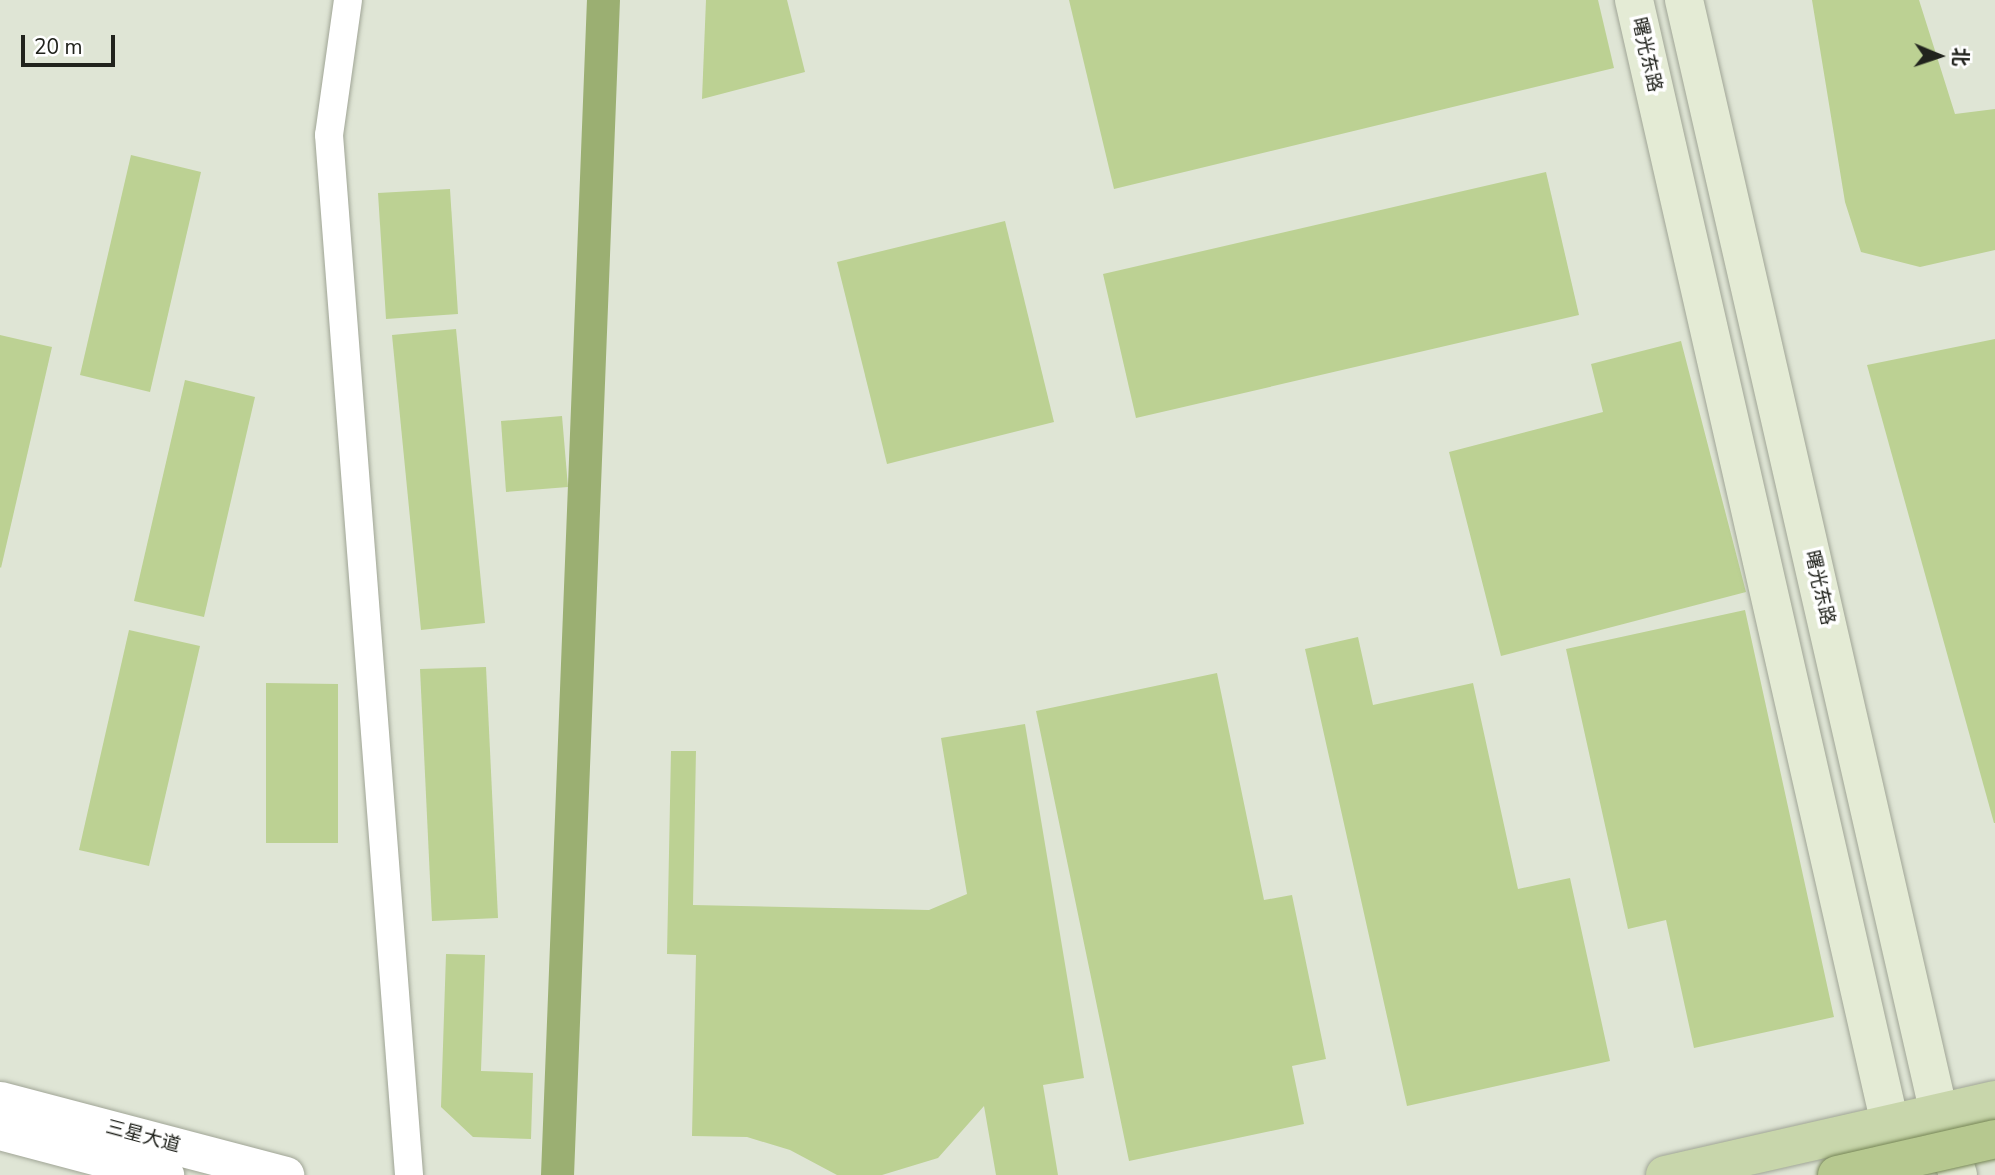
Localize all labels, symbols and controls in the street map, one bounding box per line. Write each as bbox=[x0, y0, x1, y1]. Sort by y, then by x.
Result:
street label: 曙光东路 bbox=[1626, 15, 1666, 95]
scale bar bbox=[24, 21, 119, 65]
north arrow bbox=[1904, 21, 1974, 91]
text: 20 m bbox=[34, 33, 83, 61]
text: 北 bbox=[1947, 47, 1973, 67]
street label: 曙光东路 bbox=[1799, 548, 1839, 628]
street label: 三星大道 bbox=[103, 1116, 183, 1158]

